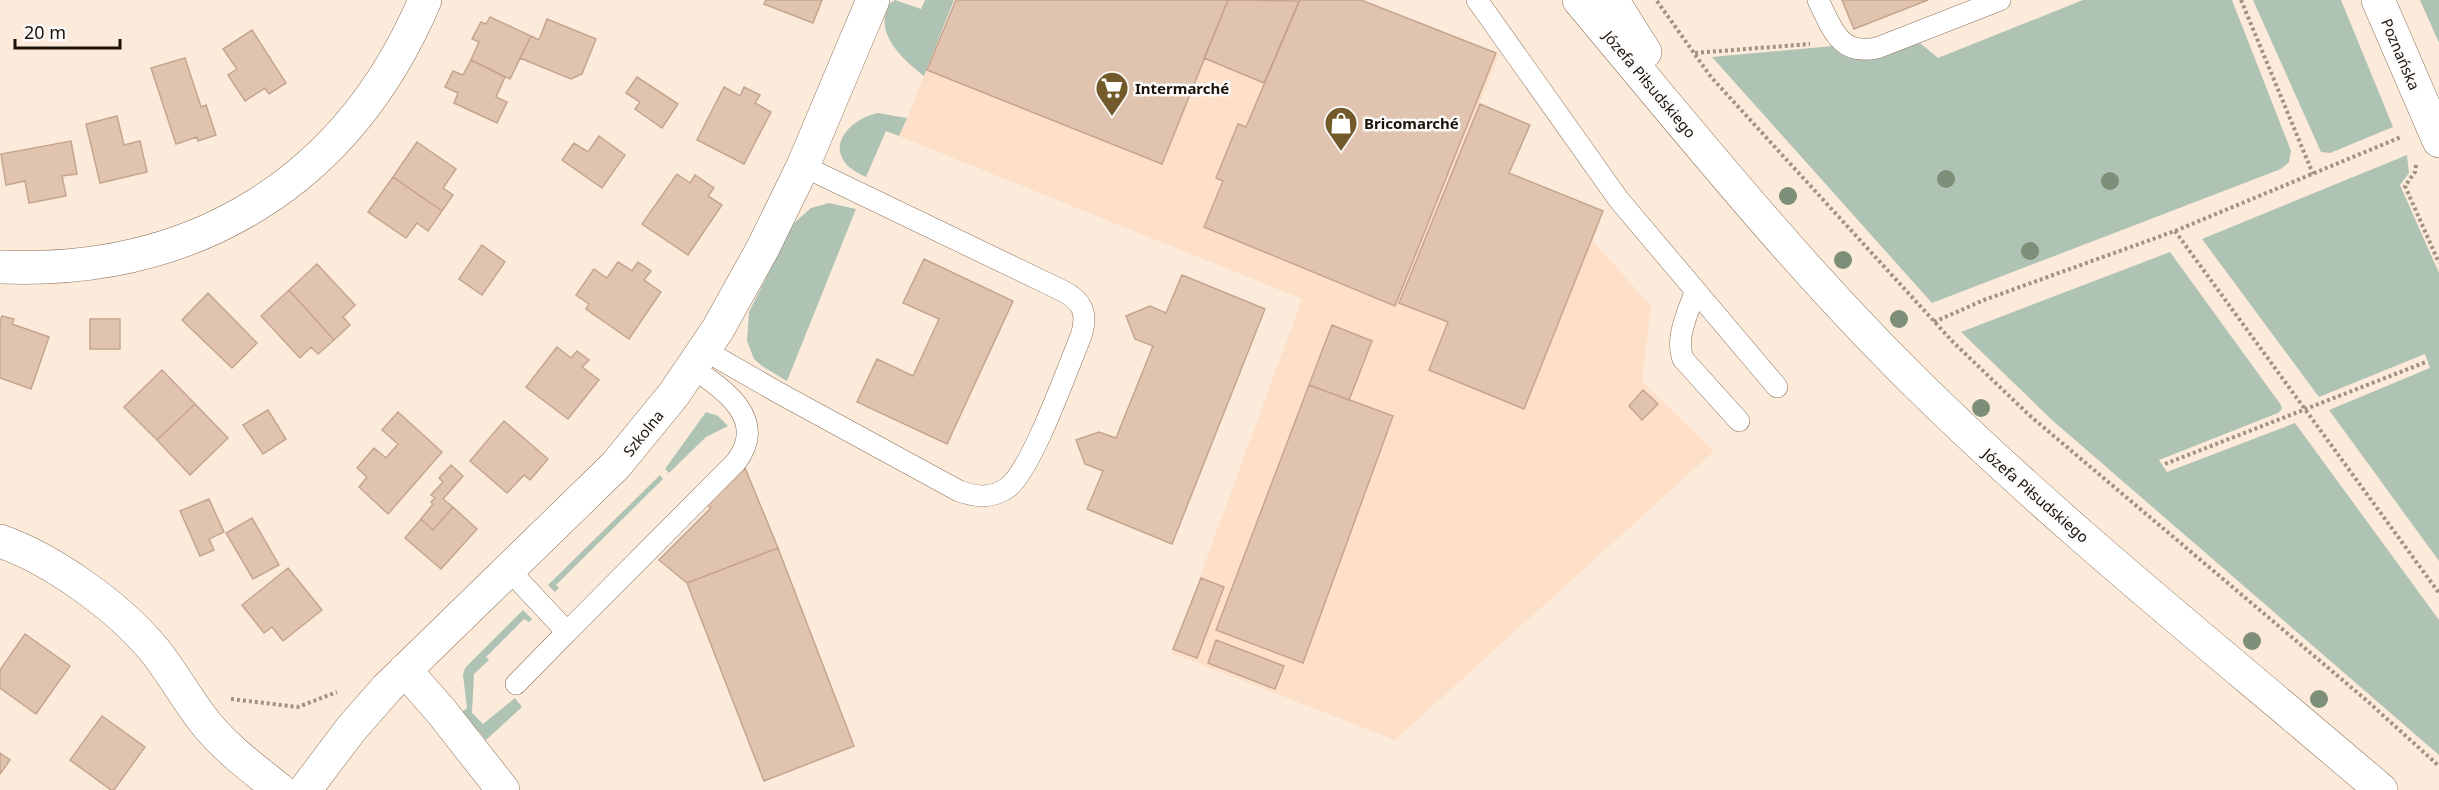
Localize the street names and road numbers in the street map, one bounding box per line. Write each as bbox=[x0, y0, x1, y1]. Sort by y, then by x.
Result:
street label: Poznańska bbox=[2377, 15, 2425, 93]
street label: Józefa Piłsudskiego bbox=[1598, 25, 1701, 142]
street label: Szkolna bbox=[618, 406, 668, 460]
street label: Józefa Piłsudskiego bbox=[1977, 442, 2093, 547]

